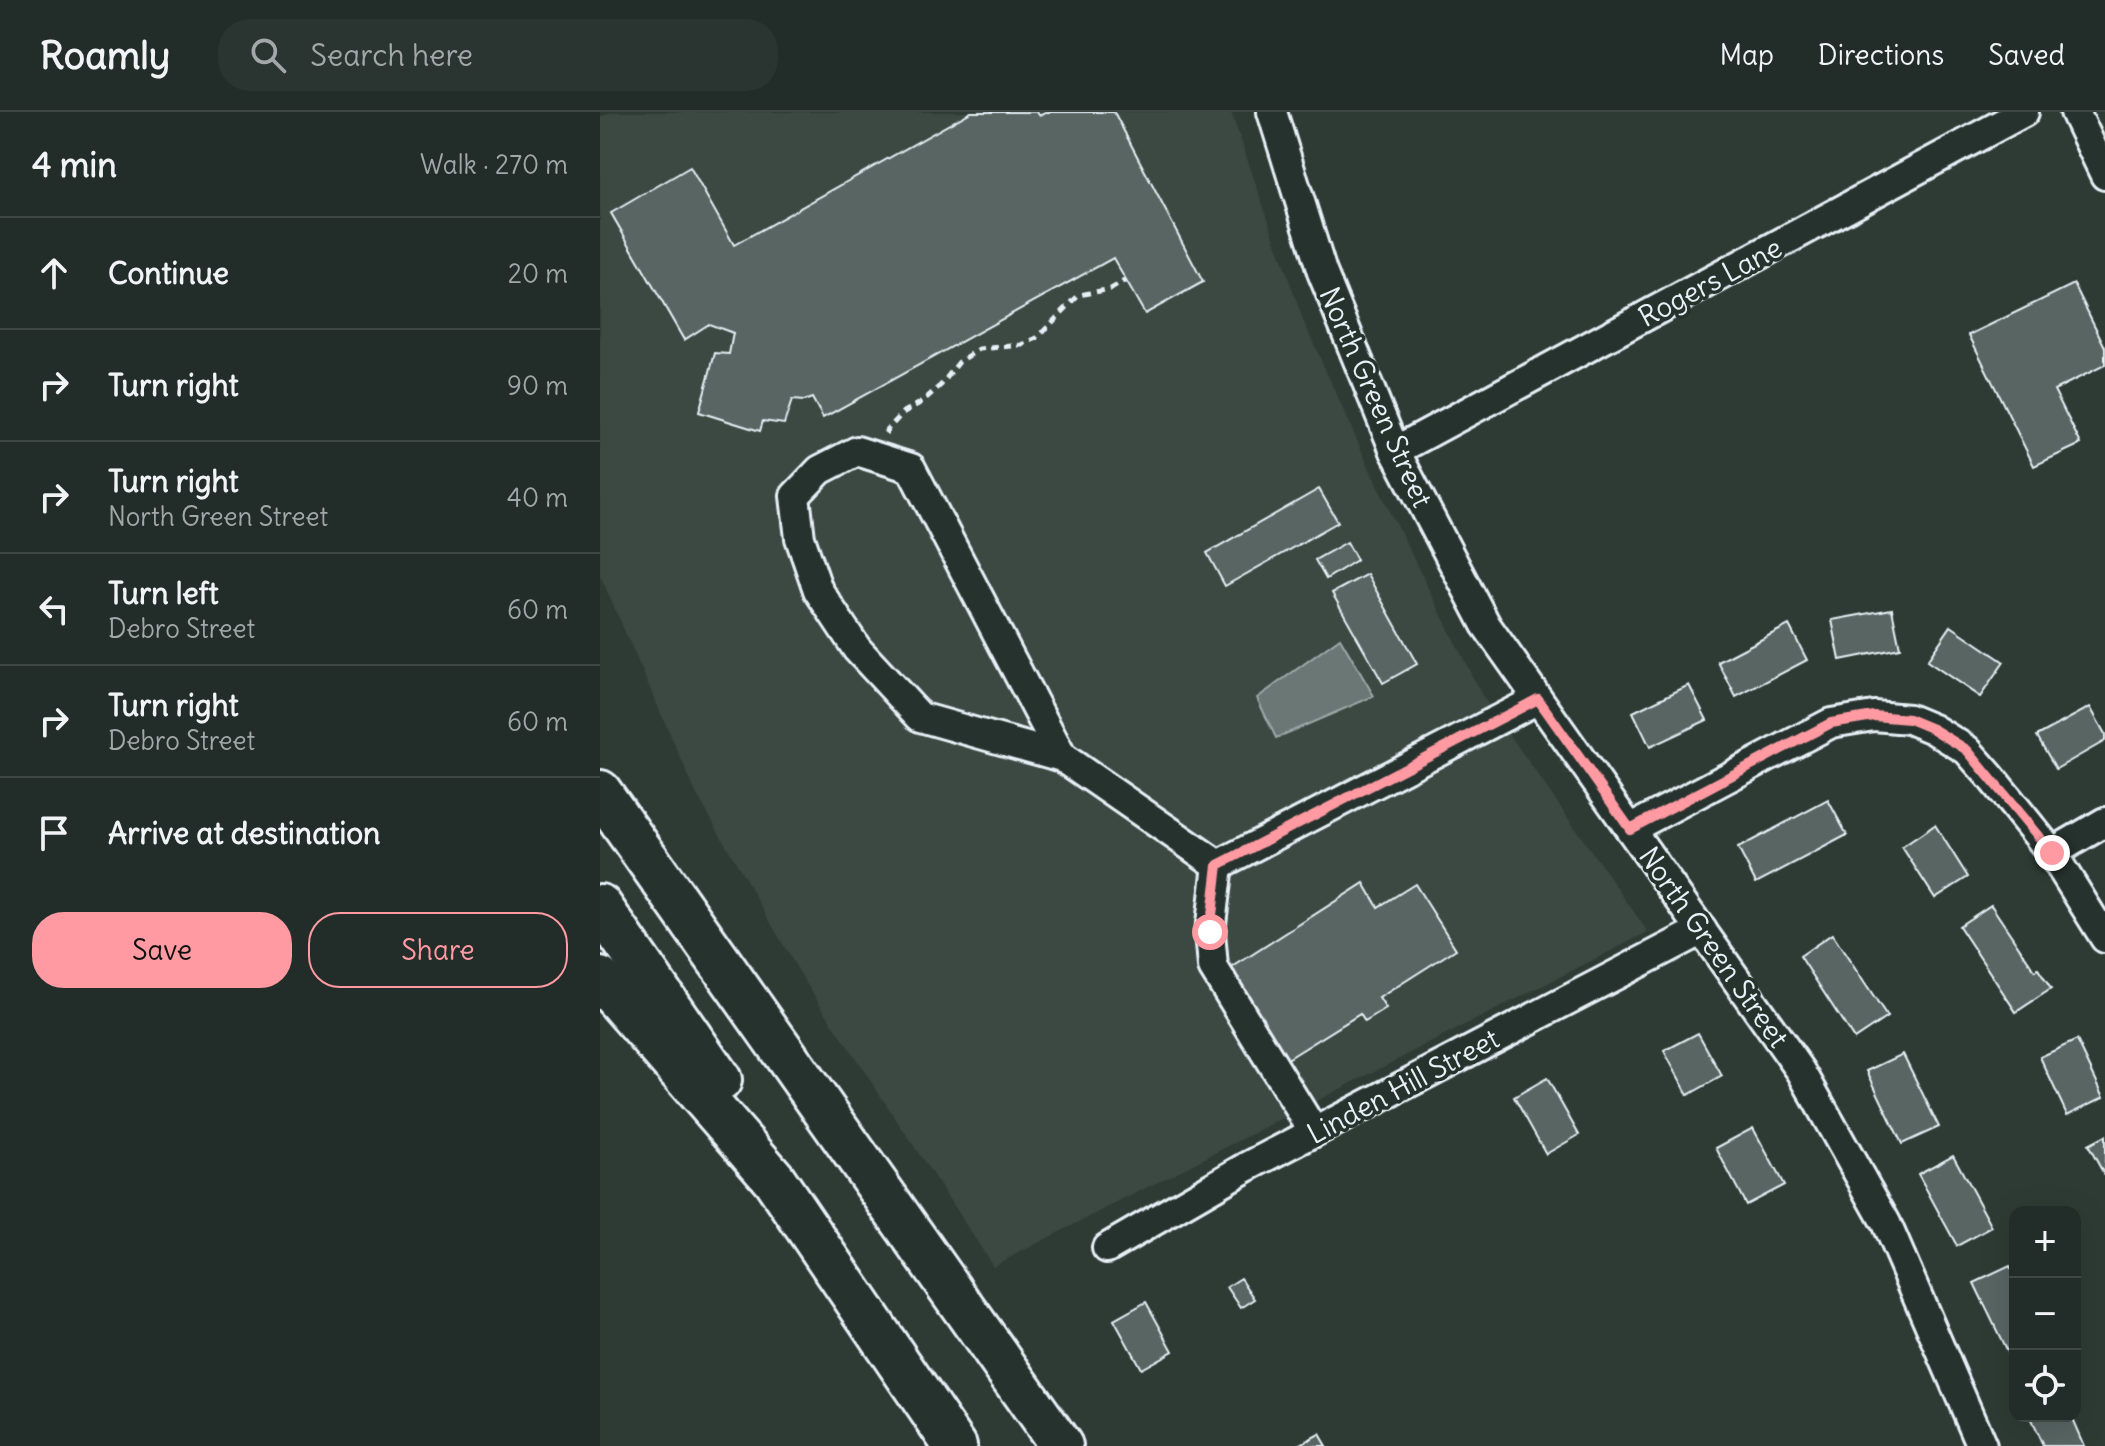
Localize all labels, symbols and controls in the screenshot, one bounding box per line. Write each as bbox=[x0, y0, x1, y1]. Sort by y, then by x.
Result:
search box bbox=[218, 19, 778, 91]
text: Roamly bbox=[40, 32, 170, 79]
icon: search bbox=[246, 33, 290, 77]
text: Search here bbox=[310, 36, 473, 74]
text: Map bbox=[1719, 37, 1774, 73]
text: Directions bbox=[1818, 37, 1944, 73]
text: Saved bbox=[1988, 37, 2065, 73]
text: 4 min bbox=[32, 143, 117, 186]
text: Walk · 270 m bbox=[420, 148, 568, 181]
street label: Rogers Lane bbox=[1632, 229, 1788, 335]
icon: ahead bbox=[32, 251, 76, 295]
text: Continue bbox=[108, 254, 229, 292]
text: 20 m bbox=[508, 257, 568, 290]
street label: North Green Street bbox=[1311, 281, 1441, 513]
icon: right bbox=[32, 363, 76, 407]
text: Turn right bbox=[108, 366, 239, 404]
text: 90 m bbox=[507, 369, 568, 402]
text: Turn right bbox=[108, 462, 239, 500]
icon: right bbox=[32, 475, 76, 519]
text: 40 m bbox=[507, 481, 568, 514]
text: North Green Street bbox=[108, 500, 328, 533]
text: Turn left bbox=[108, 574, 219, 612]
icon: left bbox=[32, 587, 76, 631]
text: 60 m bbox=[507, 593, 568, 626]
text: Debro Street bbox=[108, 612, 255, 645]
text: Turn right bbox=[108, 686, 239, 724]
icon: right bbox=[32, 699, 76, 743]
text: 60 m bbox=[507, 705, 568, 738]
text: Debro Street bbox=[108, 724, 255, 757]
icon: arrive bbox=[32, 811, 76, 855]
text: Arrive at destination bbox=[108, 814, 380, 852]
route end bbox=[2034, 835, 2070, 871]
street label: North Green Street bbox=[1631, 840, 1797, 1054]
button: Save bbox=[32, 912, 292, 988]
button: Share bbox=[308, 912, 568, 988]
route start bbox=[1192, 914, 1228, 950]
street label: Linden Hill Street bbox=[1301, 1020, 1505, 1152]
map controls bbox=[2009, 1206, 2081, 1422]
button: + bbox=[2009, 1206, 2081, 1278]
button: − bbox=[2009, 1278, 2081, 1350]
button: locate bbox=[2009, 1350, 2081, 1422]

